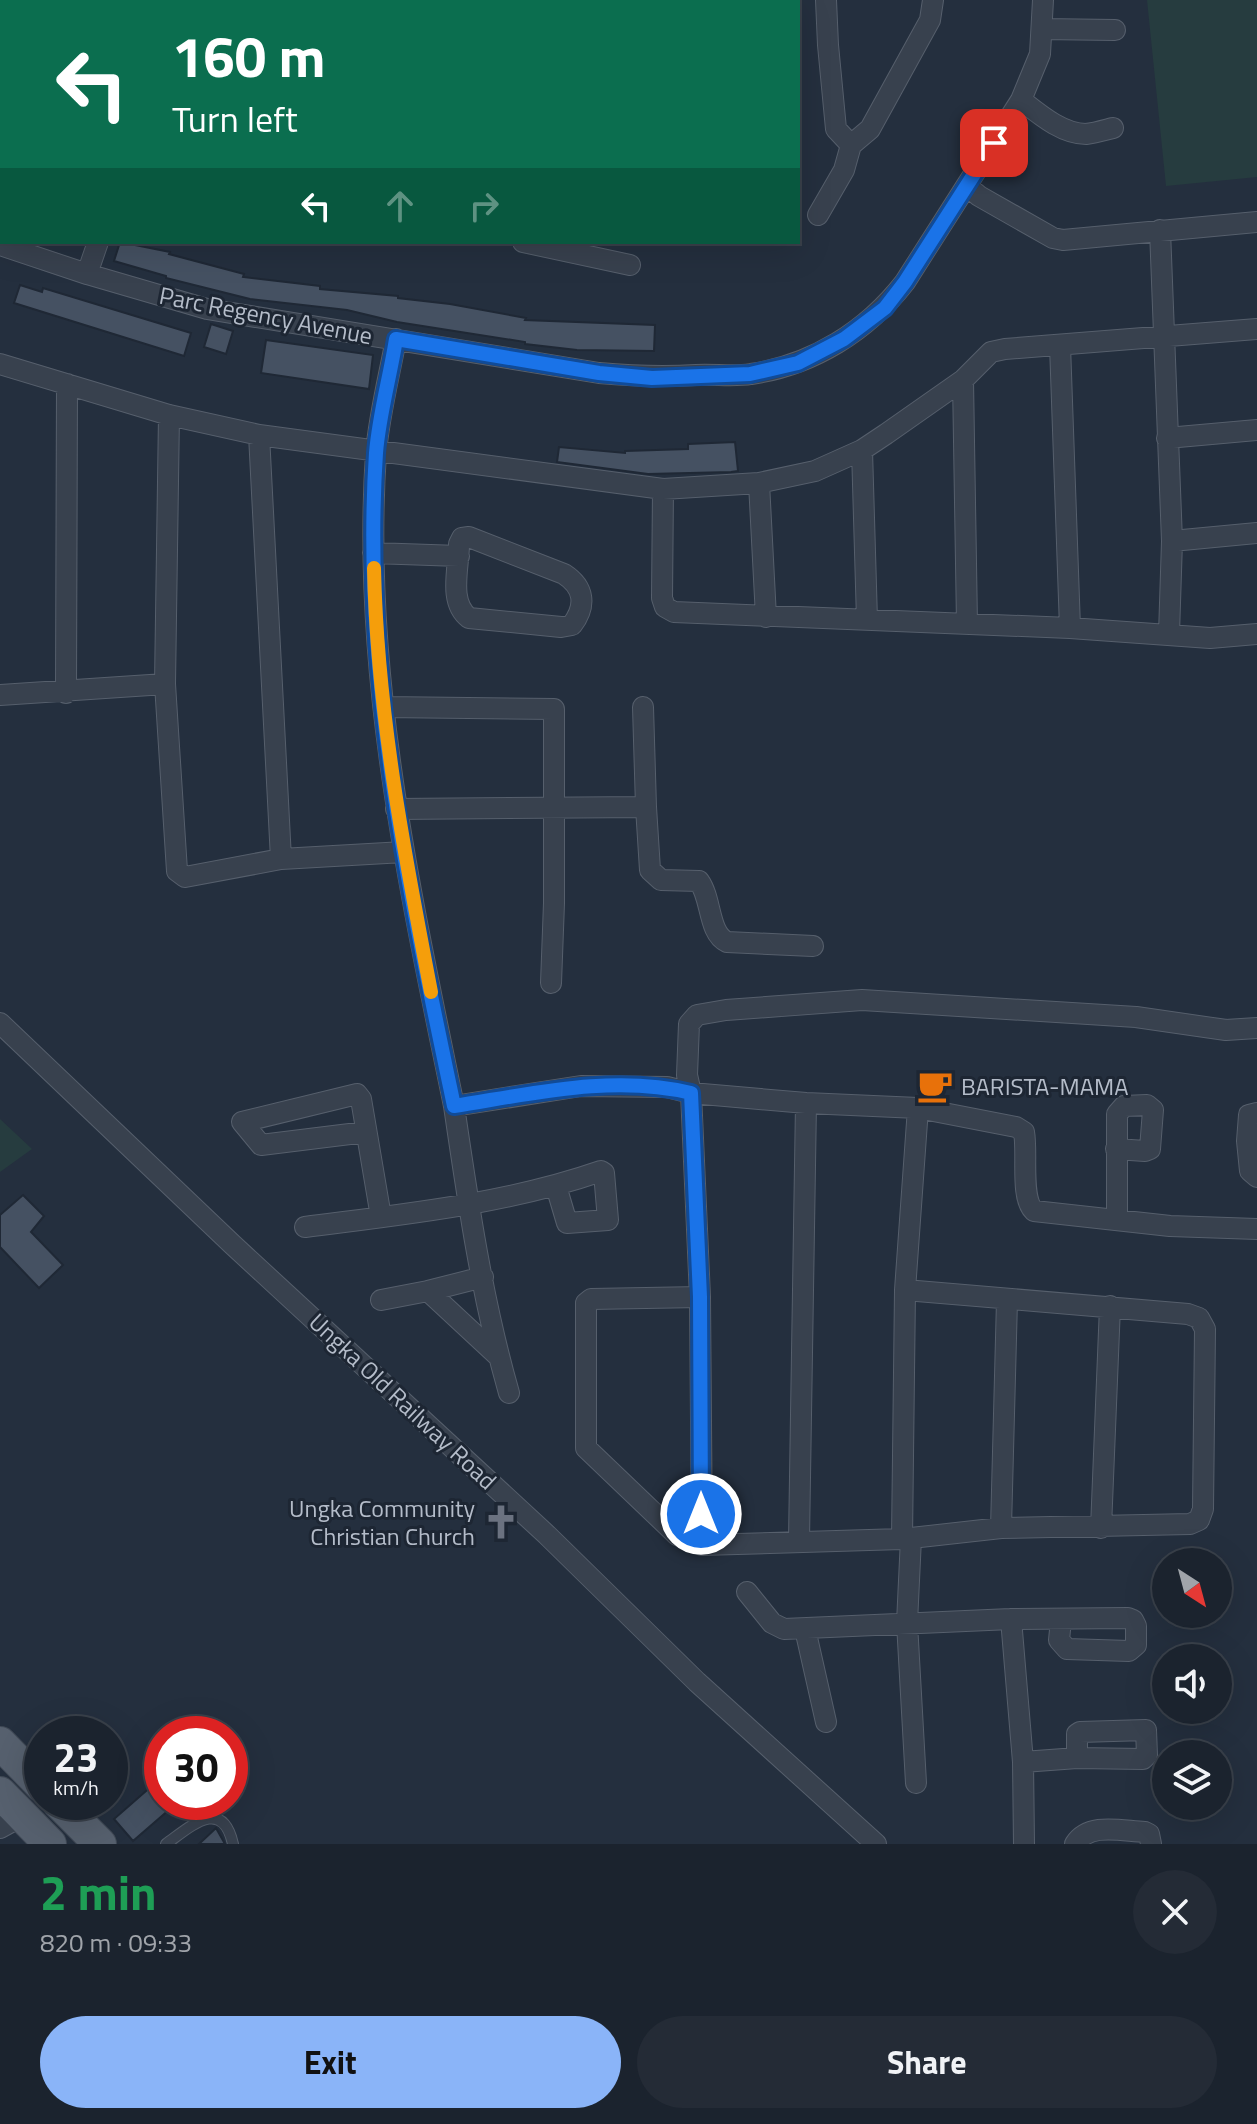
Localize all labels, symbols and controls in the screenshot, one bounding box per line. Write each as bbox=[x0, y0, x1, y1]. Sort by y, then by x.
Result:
text: 160 m bbox=[172, 14, 325, 99]
icon: left bbox=[40, 32, 144, 136]
text: Turn left bbox=[172, 91, 298, 146]
pin bbox=[960, 109, 1028, 177]
icon: arrive bbox=[972, 121, 1016, 165]
icon: left bbox=[294, 184, 338, 228]
icon: ahead bbox=[378, 184, 422, 228]
icon: right bbox=[462, 184, 506, 228]
street label: Parc Regency Avenue bbox=[156, 277, 376, 353]
cafe icon: BARISTA-MAMA bbox=[916, 1067, 954, 1105]
place label: BARISTA-MAMA bbox=[961, 1068, 1129, 1104]
street label: Ungka Old Railway Road bbox=[301, 1304, 505, 1498]
position arrow bbox=[659, 1472, 743, 1556]
place label: Ungka Community Christian Church bbox=[289, 1490, 475, 1554]
church icon: Ungka Community Christian Church bbox=[482, 1503, 520, 1541]
north arrow bbox=[1152, 1548, 1232, 1628]
map controls bbox=[1152, 1548, 1232, 1820]
button: sound bbox=[1152, 1644, 1232, 1724]
speed limit sign: 30 bbox=[144, 1716, 248, 1820]
text: 23 bbox=[54, 1727, 98, 1788]
button: layers bbox=[1152, 1740, 1232, 1820]
text: km/h bbox=[53, 1772, 99, 1803]
text: 2 min bbox=[40, 1856, 157, 1929]
button: close bbox=[1133, 1870, 1217, 1954]
text: 820 m · 09:33 bbox=[40, 1923, 192, 1962]
button: Exit bbox=[40, 2016, 621, 2108]
button: Share bbox=[637, 2016, 1217, 2108]

